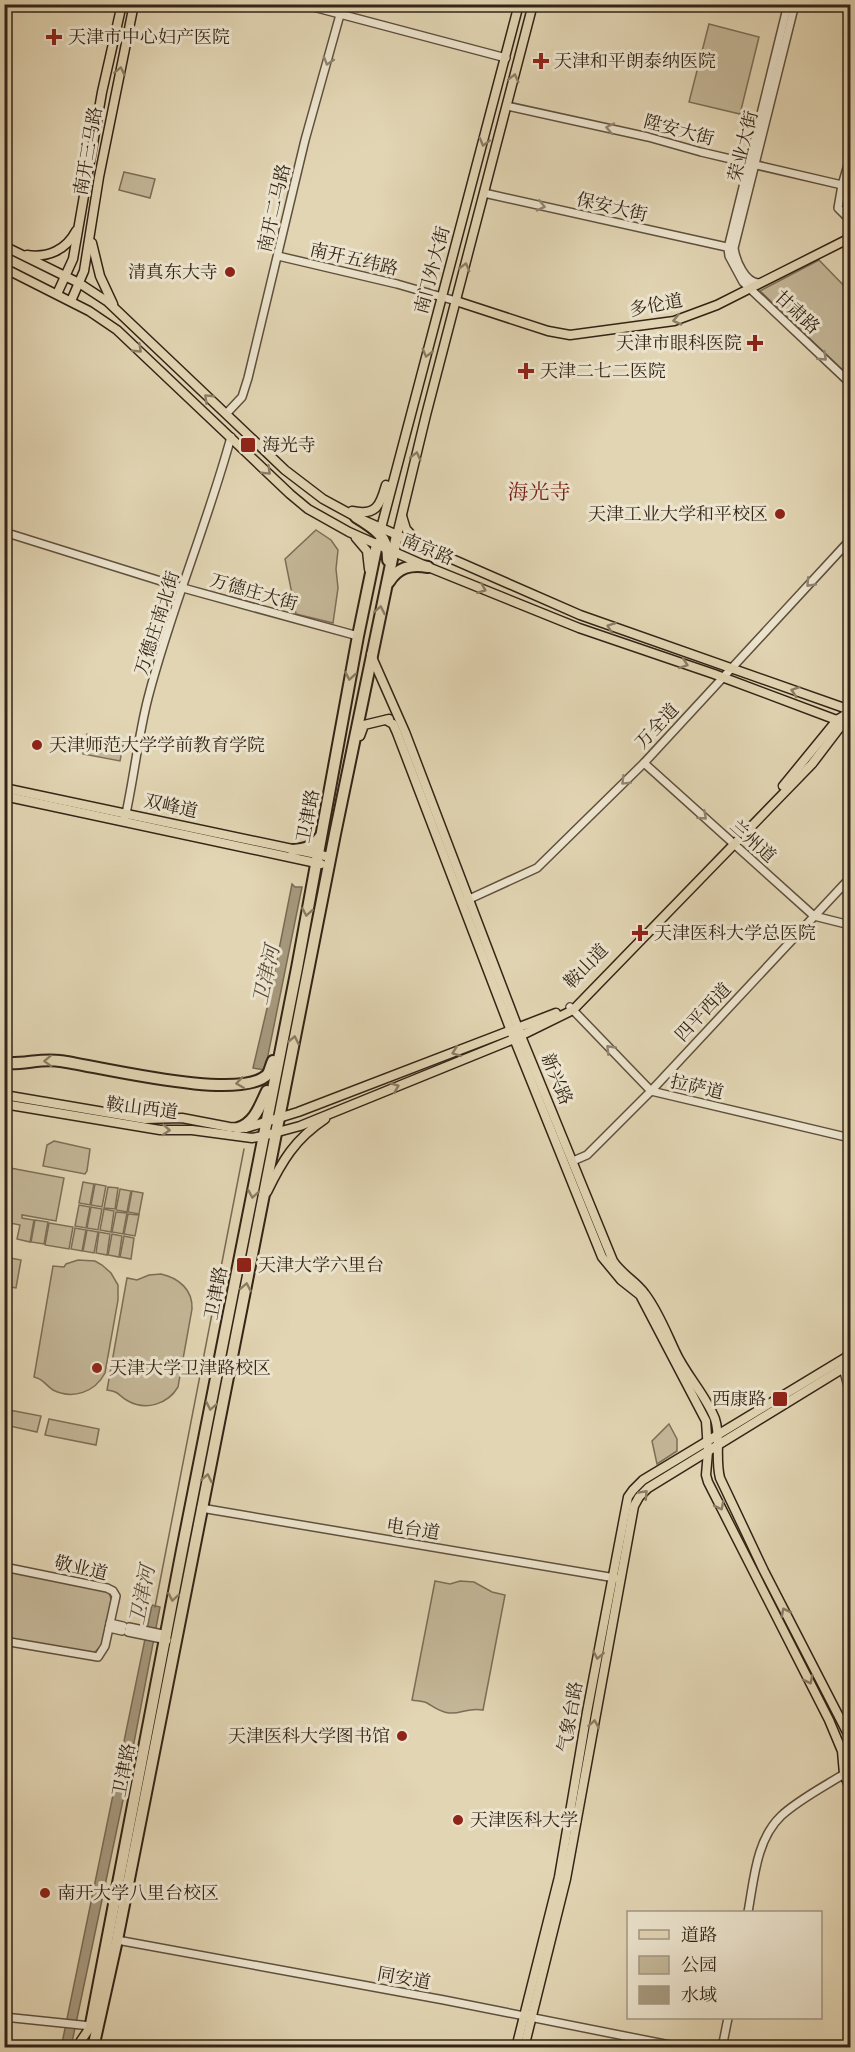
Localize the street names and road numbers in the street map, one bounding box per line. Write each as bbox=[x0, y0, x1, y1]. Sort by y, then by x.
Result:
street label: 南开三马路 bbox=[69, 105, 107, 197]
street label: 荣业大街 bbox=[724, 108, 762, 184]
street label: 陞安大街 bbox=[641, 110, 717, 150]
street label: 南开二马路 bbox=[253, 162, 295, 254]
street label: 保安大街 bbox=[574, 188, 650, 226]
street label: 南门外大街 bbox=[410, 224, 454, 316]
street label: 南开五纬路 bbox=[308, 238, 400, 280]
street label: 甘肃路 bbox=[770, 286, 824, 338]
street label: 多伦道 bbox=[627, 289, 685, 321]
street label: 南京路 bbox=[399, 528, 457, 570]
street label: 万德庄南北街 bbox=[130, 568, 184, 678]
street label: 万德庄大街 bbox=[208, 569, 300, 615]
street label: 万全道 bbox=[631, 699, 683, 753]
street label: 卫津路 bbox=[292, 787, 324, 845]
street label: 双峰道 bbox=[142, 790, 200, 822]
street label: 兰州道 bbox=[726, 815, 780, 867]
street label: 鞍山道 bbox=[559, 939, 613, 993]
street label: 四平西道 bbox=[670, 978, 736, 1046]
street label: 新兴路 bbox=[537, 1050, 577, 1108]
street label: 拉萨道 bbox=[668, 1070, 726, 1104]
street label: 鞍山西道 bbox=[105, 1093, 179, 1123]
street label: 卫津路 bbox=[200, 1264, 232, 1322]
street label: 电台道 bbox=[385, 1514, 441, 1544]
street label: 敬业道 bbox=[52, 1551, 110, 1585]
street label: 气象台路 bbox=[553, 1680, 587, 1754]
street label: 卫津路 bbox=[108, 1741, 140, 1799]
street label: 同安道 bbox=[376, 1962, 432, 1994]

